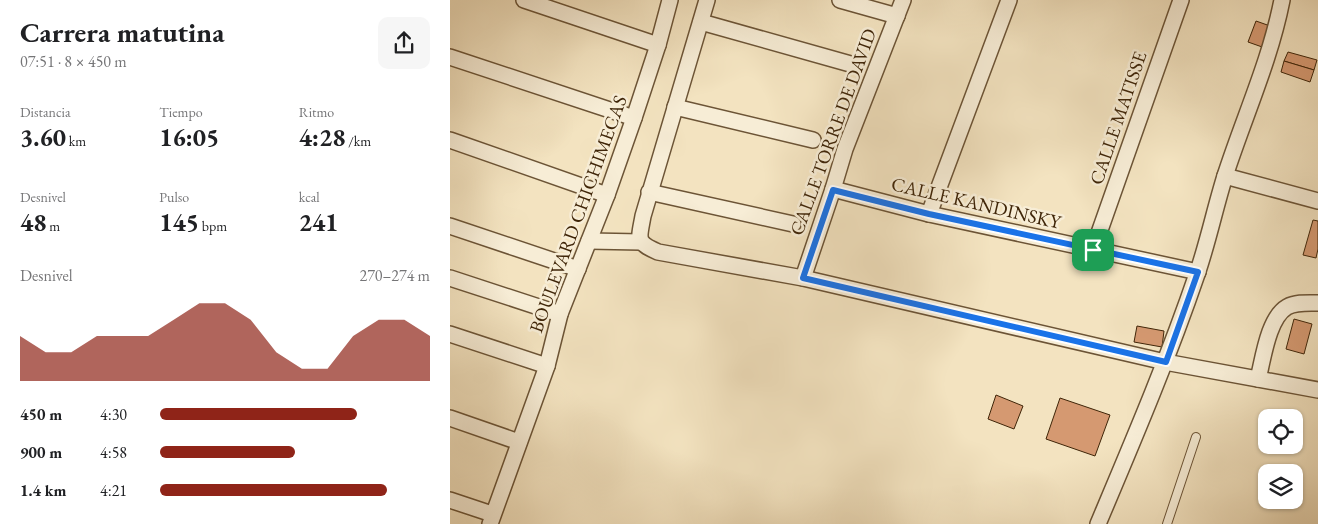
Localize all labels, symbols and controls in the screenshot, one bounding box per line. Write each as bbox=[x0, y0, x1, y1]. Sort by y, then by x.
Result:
text: Carrera matutina bbox=[20, 14, 224, 50]
button: share bbox=[378, 17, 430, 69]
street label: CALLE TORRE DE DAVID bbox=[784, 25, 882, 239]
street label: CALLE MATISSE bbox=[1083, 48, 1153, 188]
text: 07:51 · 8 × 450 m bbox=[20, 51, 127, 72]
street label: BOULEVARD CHICHIMECAS bbox=[523, 92, 633, 336]
text: Distancia bbox=[20, 103, 71, 121]
text: Tiempo bbox=[159, 103, 203, 121]
text: Ritmo bbox=[299, 103, 334, 121]
text: 3.60 bbox=[20, 121, 66, 153]
text: 16:05 bbox=[159, 121, 219, 153]
text: 4:28 bbox=[299, 121, 345, 153]
text: km bbox=[66, 132, 86, 150]
text: /km bbox=[345, 132, 371, 150]
street label: CALLE KANDINSKY bbox=[889, 171, 1064, 235]
text: Desnivel bbox=[20, 188, 66, 206]
text: Pulso bbox=[159, 188, 189, 206]
text: kcal bbox=[299, 188, 320, 206]
text: 48 bbox=[20, 206, 46, 238]
text: 145 bbox=[159, 206, 199, 238]
text: 241 bbox=[299, 206, 338, 238]
text: m bbox=[46, 217, 60, 235]
text: bpm bbox=[199, 217, 227, 235]
pin bbox=[1072, 229, 1114, 271]
icon: arrive bbox=[1079, 236, 1107, 264]
text: Desnivel bbox=[20, 265, 73, 286]
text: 270–274 m bbox=[359, 265, 430, 286]
text: 450 m bbox=[20, 404, 62, 425]
text: 4:30 bbox=[100, 404, 127, 425]
map controls bbox=[1258, 409, 1303, 509]
button: locate bbox=[1258, 409, 1303, 454]
text: 900 m bbox=[20, 442, 62, 463]
text: 4:58 bbox=[100, 442, 127, 463]
button: layers bbox=[1258, 464, 1303, 509]
text: 1.4 km bbox=[20, 480, 66, 501]
text: 4:21 bbox=[100, 480, 127, 501]

